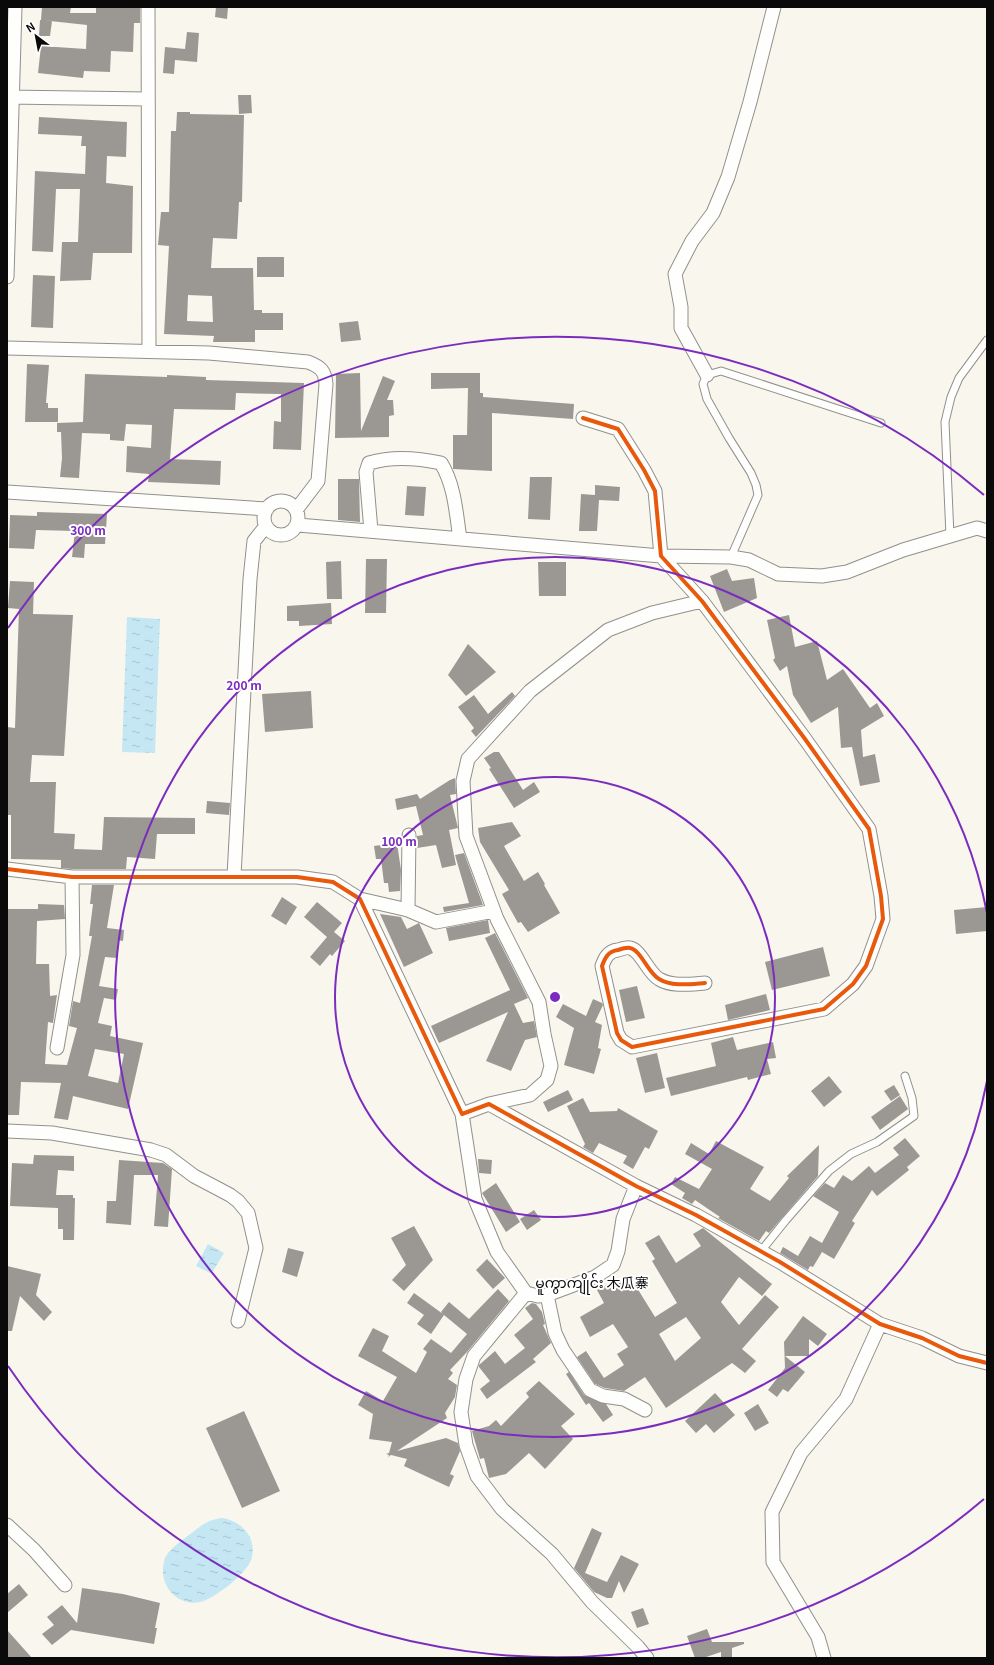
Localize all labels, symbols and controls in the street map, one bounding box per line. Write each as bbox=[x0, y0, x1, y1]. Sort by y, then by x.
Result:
north arrow bbox=[16, 16, 56, 56]
text: N bbox=[22, 18, 38, 36]
text: 300 m bbox=[70, 521, 106, 538]
text: 200 m bbox=[226, 676, 262, 693]
text: 100 m bbox=[381, 832, 417, 849]
centre of rings bbox=[548, 990, 562, 1004]
district label: မူကွာကျိုင်း 木瓜寨 bbox=[535, 1272, 649, 1295]

